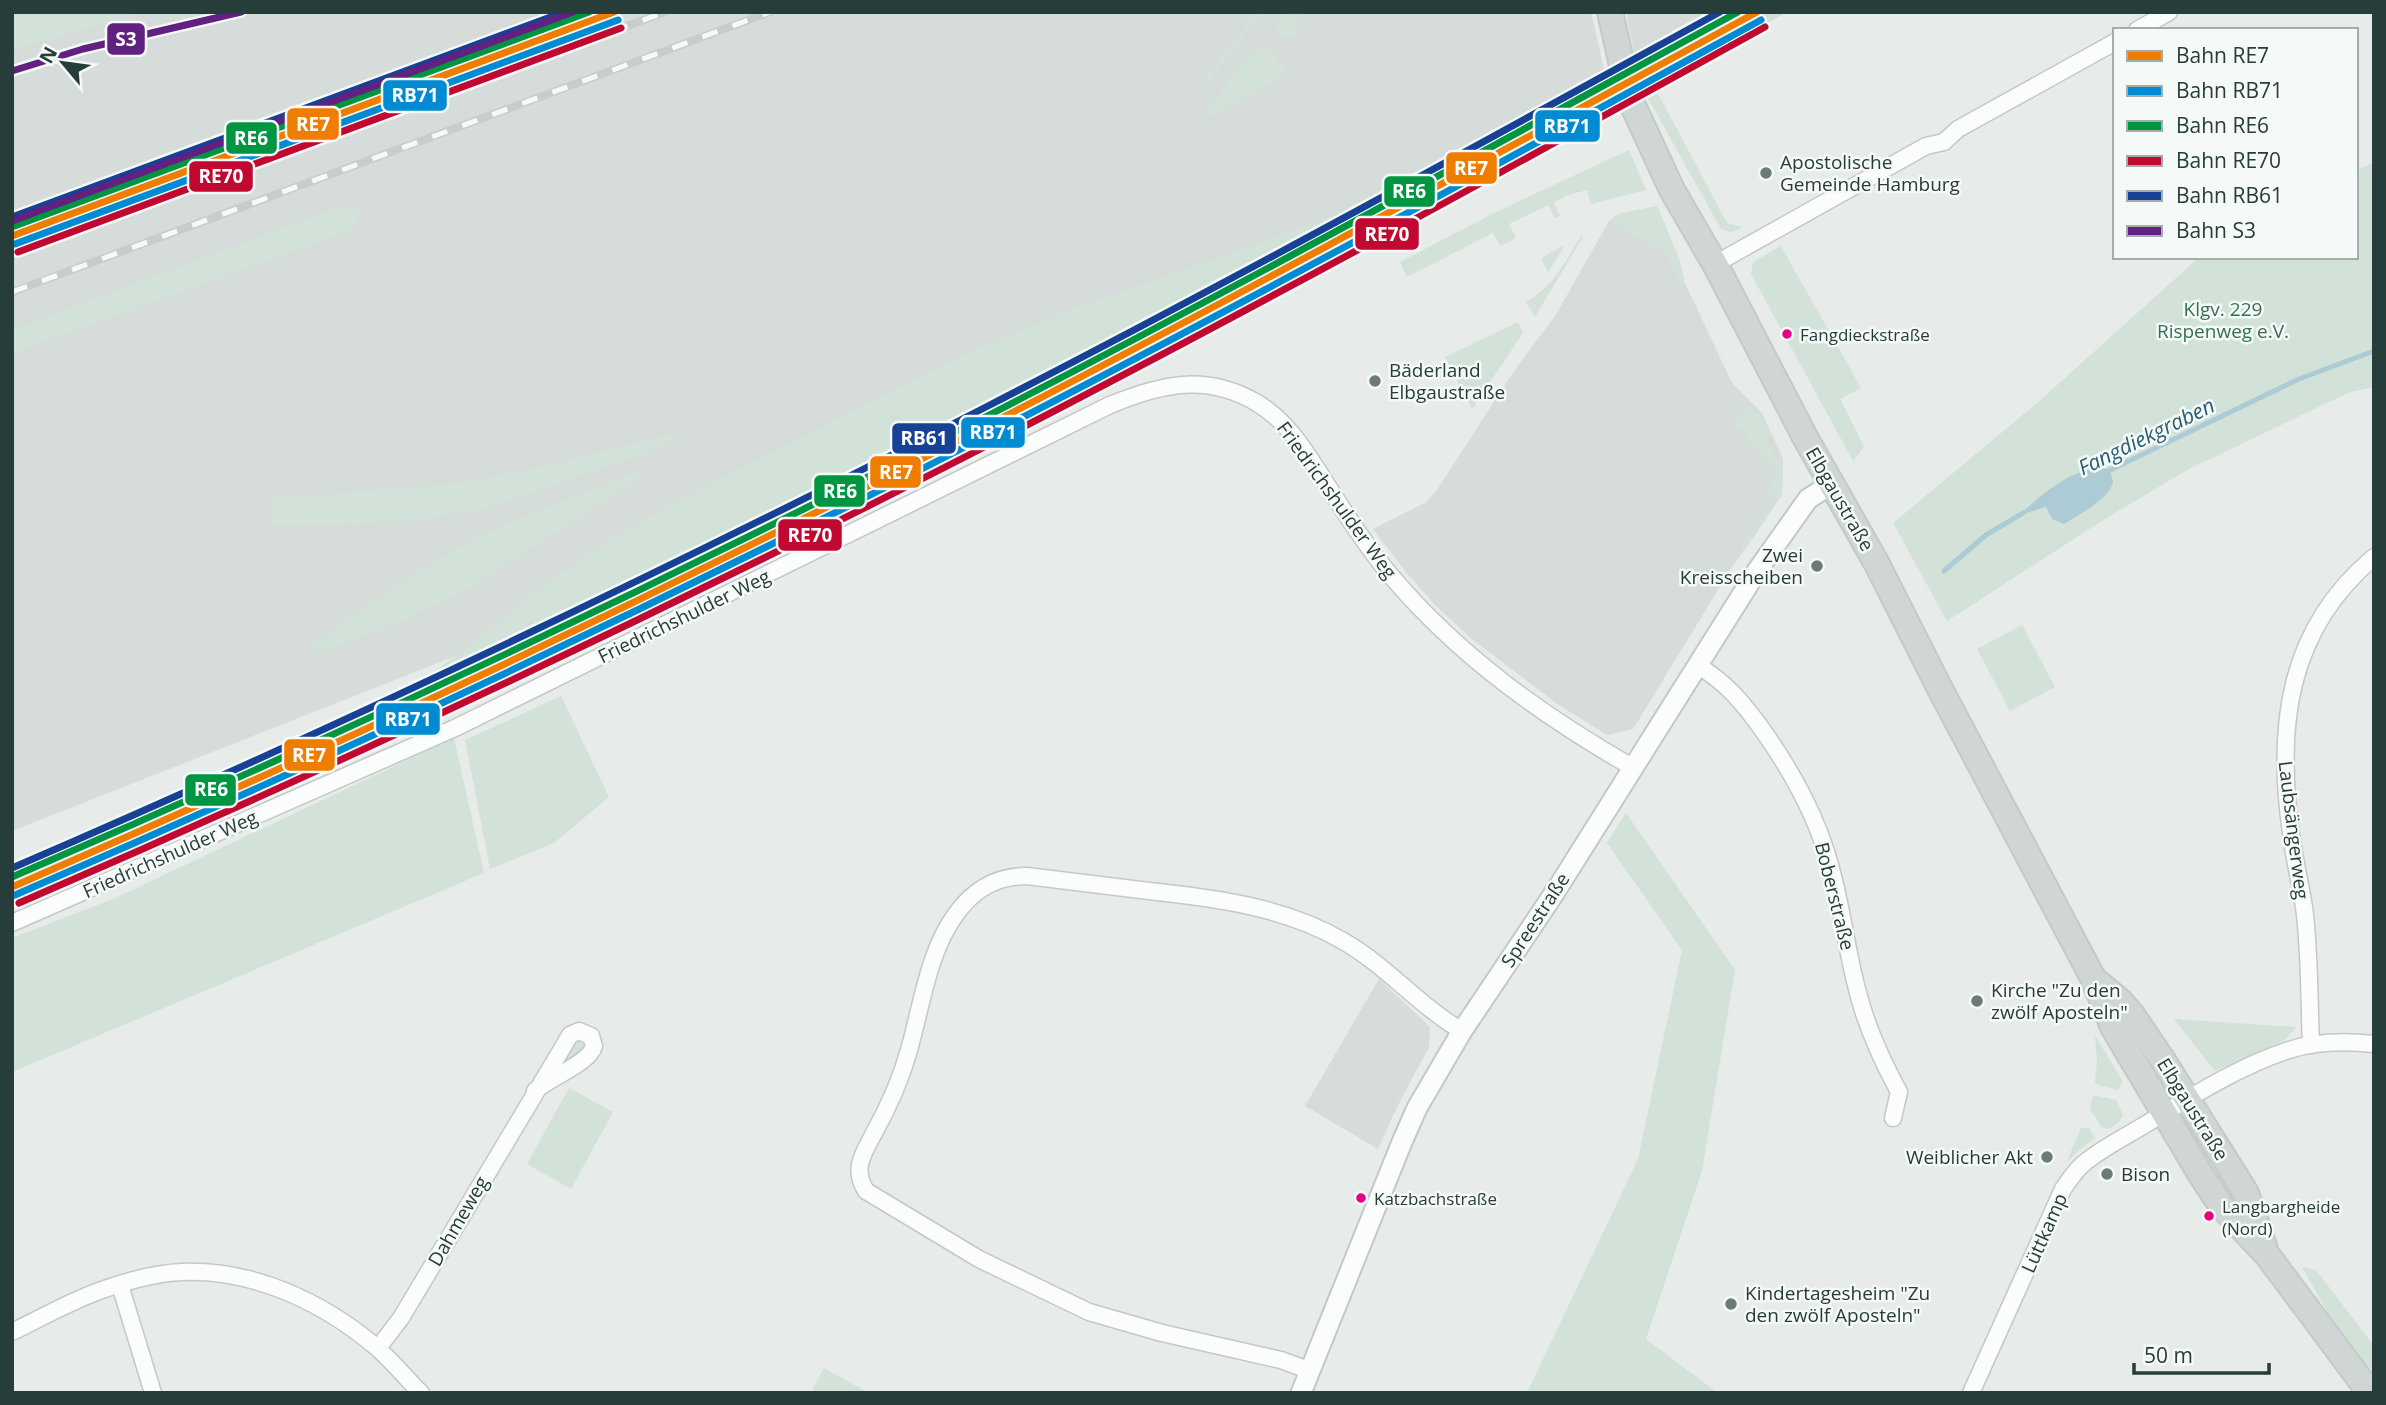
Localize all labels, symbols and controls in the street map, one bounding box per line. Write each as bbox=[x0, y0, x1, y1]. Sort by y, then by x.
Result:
line badge: S3 bbox=[106, 22, 146, 56]
text: S3 bbox=[115, 26, 137, 52]
north arrow bbox=[28, 28, 98, 98]
legend bbox=[2113, 28, 2358, 259]
text: Bahn RE7 bbox=[2176, 41, 2269, 69]
text: N bbox=[33, 42, 63, 68]
text: Bahn RB71 bbox=[2176, 76, 2283, 104]
line badge: RB71 bbox=[382, 79, 448, 112]
text: RB71 bbox=[391, 82, 439, 108]
line badge: RE7 bbox=[286, 107, 340, 141]
line badge: RB71 bbox=[1534, 109, 1601, 143]
text: RE7 bbox=[296, 111, 330, 137]
text: Bahn RE6 bbox=[2176, 111, 2269, 139]
text: RB71 bbox=[1543, 113, 1591, 139]
line badge: RE6 bbox=[225, 121, 278, 155]
text: RE6 bbox=[234, 125, 268, 151]
text: Bahn RE70 bbox=[2176, 146, 2281, 174]
place label: Apostolische Gemeinde Hamburg bbox=[1780, 149, 1960, 197]
line badge: RE7 bbox=[1445, 151, 1498, 185]
text: RE7 bbox=[1454, 155, 1488, 181]
line badge: RE70 bbox=[188, 160, 254, 193]
text: RE70 bbox=[199, 163, 244, 189]
marker: Apostolische Gemeinde Hamburg bbox=[1758, 165, 1774, 181]
line badge: RE6 bbox=[1383, 175, 1436, 208]
text: RE6 bbox=[1392, 178, 1426, 204]
text: Bahn RB61 bbox=[2176, 181, 2283, 209]
text: Bahn S3 bbox=[2176, 216, 2256, 244]
line badge: RE70 bbox=[1354, 217, 1420, 251]
text: RE70 bbox=[1365, 221, 1410, 247]
park label: Klgv. 229 Rispenweg e.V. bbox=[2157, 296, 2289, 344]
place label: Fangdieckstraße bbox=[1800, 323, 1930, 346]
marker: Fangdieckstraße bbox=[1780, 327, 1794, 341]
place label: Bäderland Elbgaustraße bbox=[1389, 357, 1505, 405]
marker: Bäderland Elbgaustraße bbox=[1367, 373, 1383, 389]
water label: Fangdiekgraben bbox=[2073, 391, 2219, 481]
line badge: RB71 bbox=[960, 416, 1026, 449]
street label: Friedrichshulder Weg bbox=[1271, 416, 1403, 584]
text: RB71 bbox=[969, 419, 1017, 445]
line badge: RB61 bbox=[891, 422, 957, 455]
text: RB61 bbox=[900, 425, 948, 451]
street label: Elbgaustraße bbox=[1800, 442, 1880, 556]
line badge: RE7 bbox=[869, 455, 922, 489]
text: RE7 bbox=[879, 459, 913, 485]
line badge: RE6 bbox=[813, 474, 866, 508]
text: RE6 bbox=[823, 478, 857, 504]
line badge: RE70 bbox=[777, 518, 843, 552]
text: RE70 bbox=[788, 522, 833, 548]
place label: Zwei Kreisscheiben bbox=[1680, 542, 1803, 590]
marker: Zwei Kreisscheiben bbox=[1809, 558, 1825, 574]
street label: Friedrichshulder Weg bbox=[594, 563, 774, 669]
line badge: RB71 bbox=[375, 702, 441, 736]
text: RB71 bbox=[384, 706, 432, 732]
line badge: RE7 bbox=[283, 738, 336, 772]
text: RE7 bbox=[292, 742, 326, 768]
street label: Laubsängerweg bbox=[2273, 759, 2315, 901]
line badge: RE6 bbox=[184, 773, 237, 807]
text: RE6 bbox=[194, 776, 228, 802]
street label: Friedrichshulder Weg bbox=[79, 804, 261, 904]
street label: Boberstraße bbox=[1809, 839, 1861, 953]
street label: Spreestraße bbox=[1495, 868, 1575, 972]
place label: Kirche "Zu den zwölf Aposteln" bbox=[1991, 977, 2128, 1025]
marker: Kirche "Zu den zwölf Aposteln" bbox=[1969, 993, 1985, 1009]
street label: Elbgaustraße bbox=[2151, 1053, 2235, 1165]
place label: Weiblicher Akt bbox=[1906, 1144, 2033, 1170]
marker: Weiblicher Akt bbox=[2039, 1149, 2055, 1165]
place label: Bison bbox=[2121, 1161, 2170, 1187]
marker: Bison bbox=[2099, 1166, 2115, 1182]
street label: Dahmeweg bbox=[422, 1171, 494, 1271]
place label: Katzbachstraße bbox=[1374, 1187, 1497, 1210]
street label: Lüttkamp bbox=[2015, 1189, 2073, 1277]
marker: Katzbachstraße bbox=[1354, 1191, 1368, 1205]
place label: Langbargheide (Nord) bbox=[2222, 1195, 2340, 1240]
marker: Langbargheide (Nord) bbox=[2202, 1209, 2216, 1223]
place label: Kindertagesheim "Zu den zwölf Aposteln" bbox=[1745, 1280, 1930, 1328]
marker: Kindertagesheim "Zu den zwölf Aposteln" bbox=[1723, 1296, 1739, 1312]
scale bar bbox=[2134, 1332, 2269, 1376]
text: 50 m bbox=[2144, 1341, 2193, 1369]

